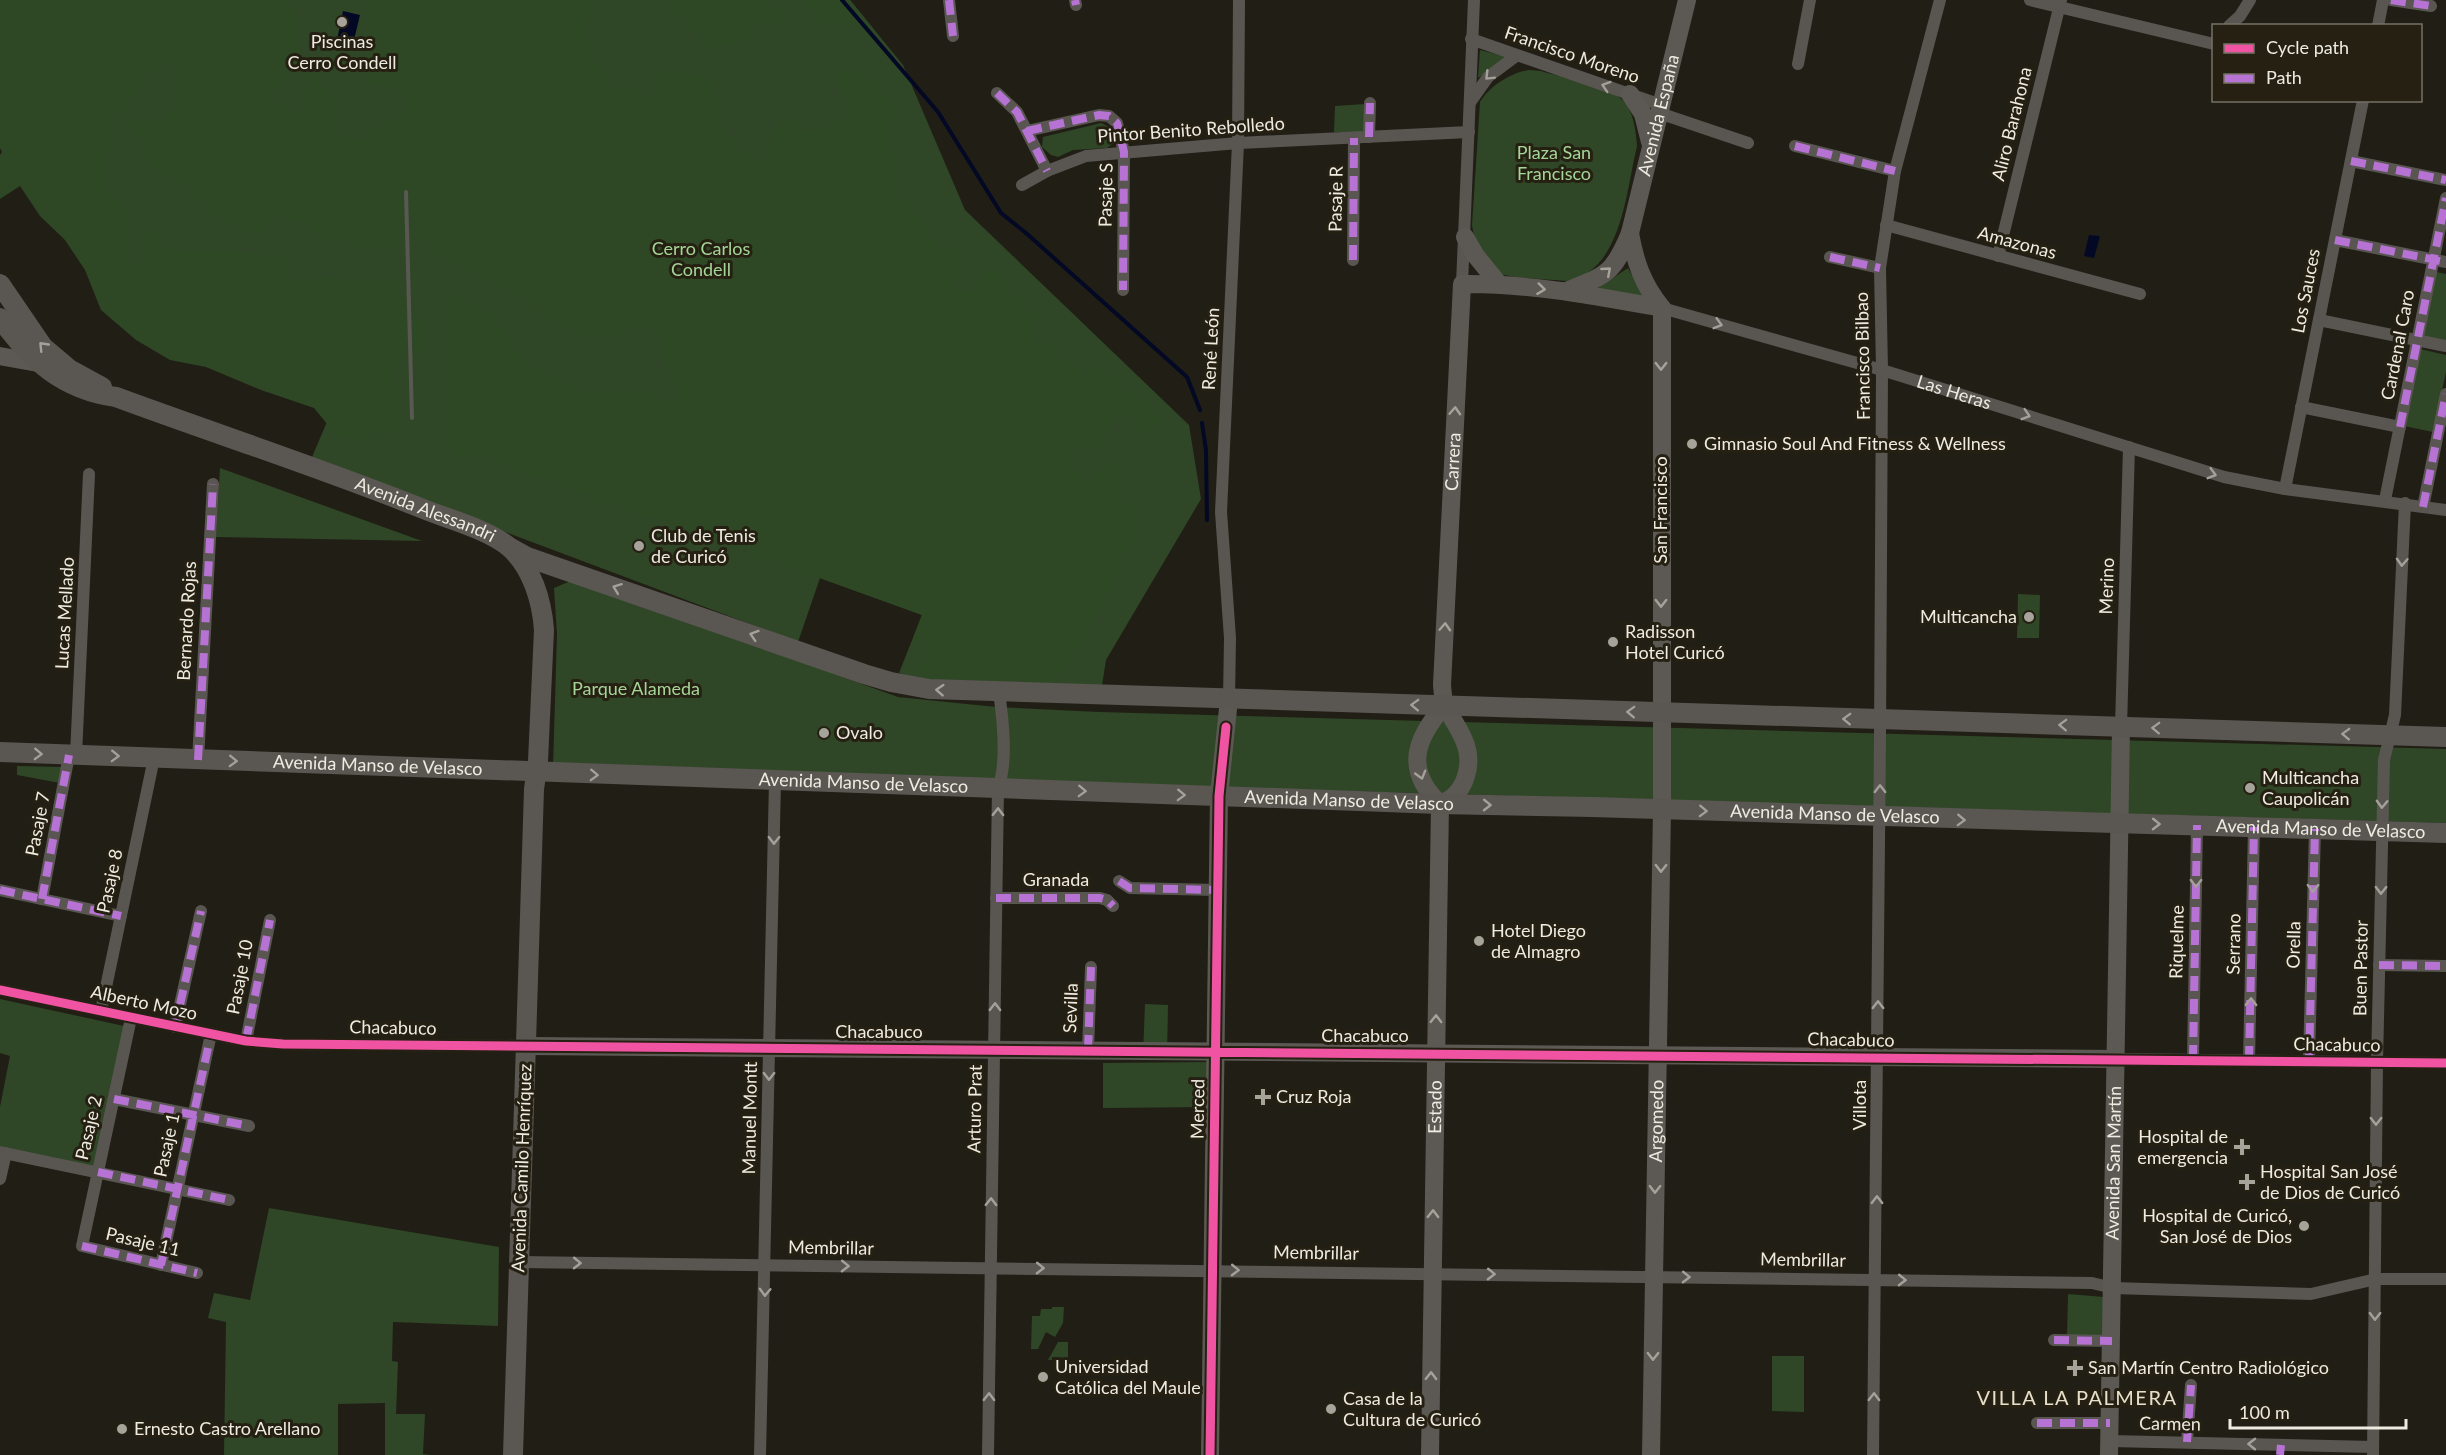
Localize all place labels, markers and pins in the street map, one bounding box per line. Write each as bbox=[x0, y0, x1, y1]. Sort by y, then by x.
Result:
marker: Piscinas Cerro Condell bbox=[335, 15, 349, 29]
place label: Piscinas Cerro Condell bbox=[287, 30, 397, 73]
place label: Gimnasio Soul And Fitness & Wellness bbox=[1704, 432, 2006, 454]
marker: Gimnasio Soul And Fitness & Wellness bbox=[1685, 437, 1699, 451]
place label: Club de Tenis de Curicó bbox=[651, 524, 756, 567]
marker: Club de Tenis de Curicó bbox=[632, 539, 646, 553]
place label: Multicancha bbox=[1920, 605, 2017, 627]
marker: Multicancha bbox=[2022, 610, 2036, 624]
place label: Radisson Hotel Curicó bbox=[1625, 620, 1725, 663]
marker: Radisson Hotel Curicó bbox=[1606, 635, 1620, 649]
place label: Ovalo bbox=[836, 721, 883, 743]
marker: Ovalo bbox=[817, 726, 831, 740]
place label: Multicancha Caupolicán bbox=[2262, 766, 2359, 809]
marker: Multicancha Caupolicán bbox=[2243, 781, 2257, 795]
place label: Hotel Diego de Almagro bbox=[1491, 919, 1586, 962]
marker: Hotel Diego de Almagro bbox=[1472, 934, 1486, 948]
place label: Cruz Roja bbox=[1276, 1085, 1351, 1107]
marker: Cruz Roja bbox=[1254, 1088, 1272, 1106]
place label: Hospital de emergencia bbox=[2137, 1125, 2228, 1168]
marker: Hospital de emergencia bbox=[2233, 1138, 2251, 1156]
place label: Hospital San José de Dios de Curicó bbox=[2260, 1160, 2400, 1203]
marker: Hospital San José de Dios de Curicó bbox=[2238, 1173, 2256, 1191]
place label: Hospital de Curicó, San José de Dios bbox=[2142, 1204, 2292, 1247]
marker: Hospital de Curicó, San José de Dios bbox=[2297, 1219, 2311, 1233]
place label: Universidad Católica del Maule bbox=[1055, 1355, 1201, 1398]
place label: San Martín Centro Radiológico bbox=[2088, 1356, 2329, 1378]
marker: San Martín Centro Radiológico bbox=[2066, 1359, 2084, 1377]
marker: Universidad Católica del Maule bbox=[1036, 1370, 1050, 1384]
place label: Casa de la Cultura de Curicó bbox=[1343, 1387, 1481, 1430]
marker: Casa de la Cultura de Curicó bbox=[1324, 1402, 1338, 1416]
place label: Ernesto Castro Arellano bbox=[134, 1417, 320, 1439]
marker: Ernesto Castro Arellano bbox=[115, 1422, 129, 1436]

